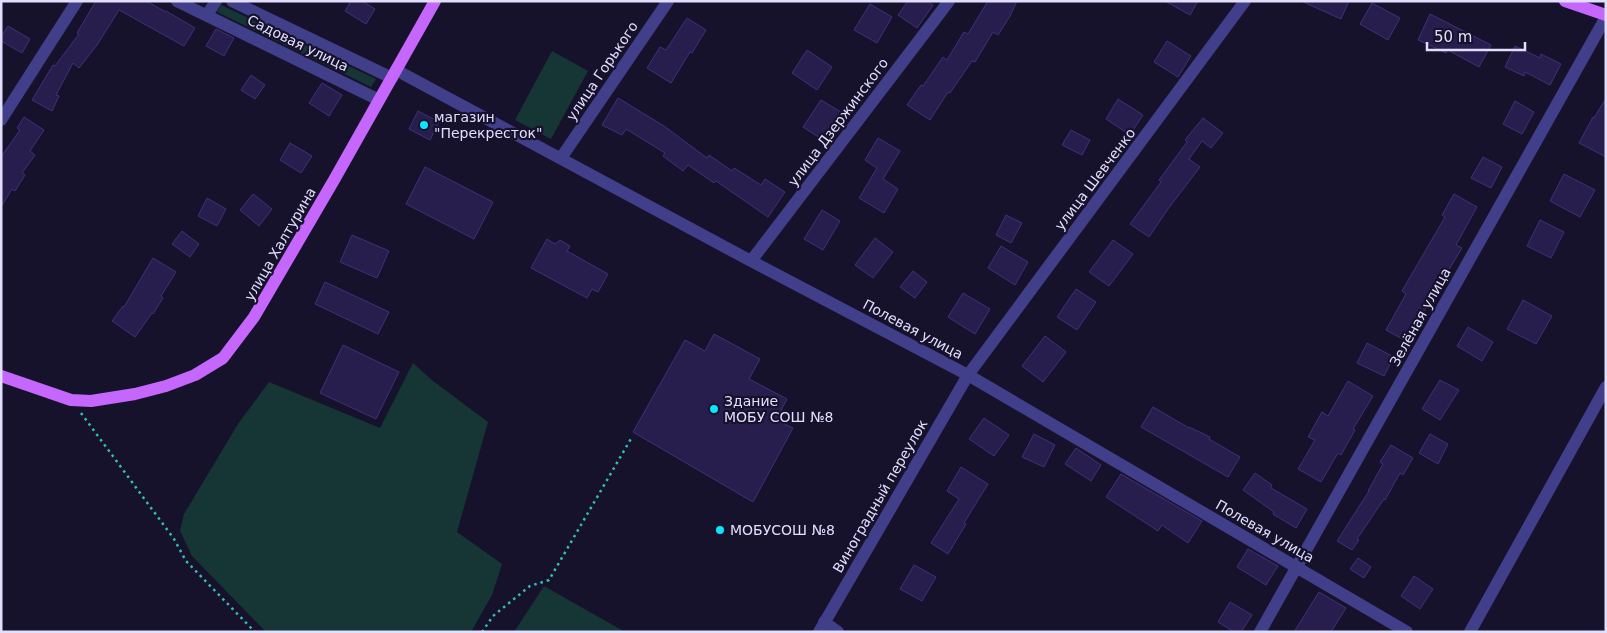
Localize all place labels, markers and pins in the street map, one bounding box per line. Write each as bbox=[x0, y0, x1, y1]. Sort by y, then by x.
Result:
place label: магазин "Перекресток" bbox=[434, 109, 542, 141]
marker: магазин "Перекресток" bbox=[418, 119, 430, 131]
place label: Здание МОБУ СОШ №8 bbox=[724, 393, 833, 425]
marker: Здание МОБУ СОШ №8 bbox=[708, 403, 720, 415]
place label: МОБУСОШ №8 bbox=[730, 522, 835, 538]
marker: МОБУСОШ №8 bbox=[714, 524, 726, 536]

